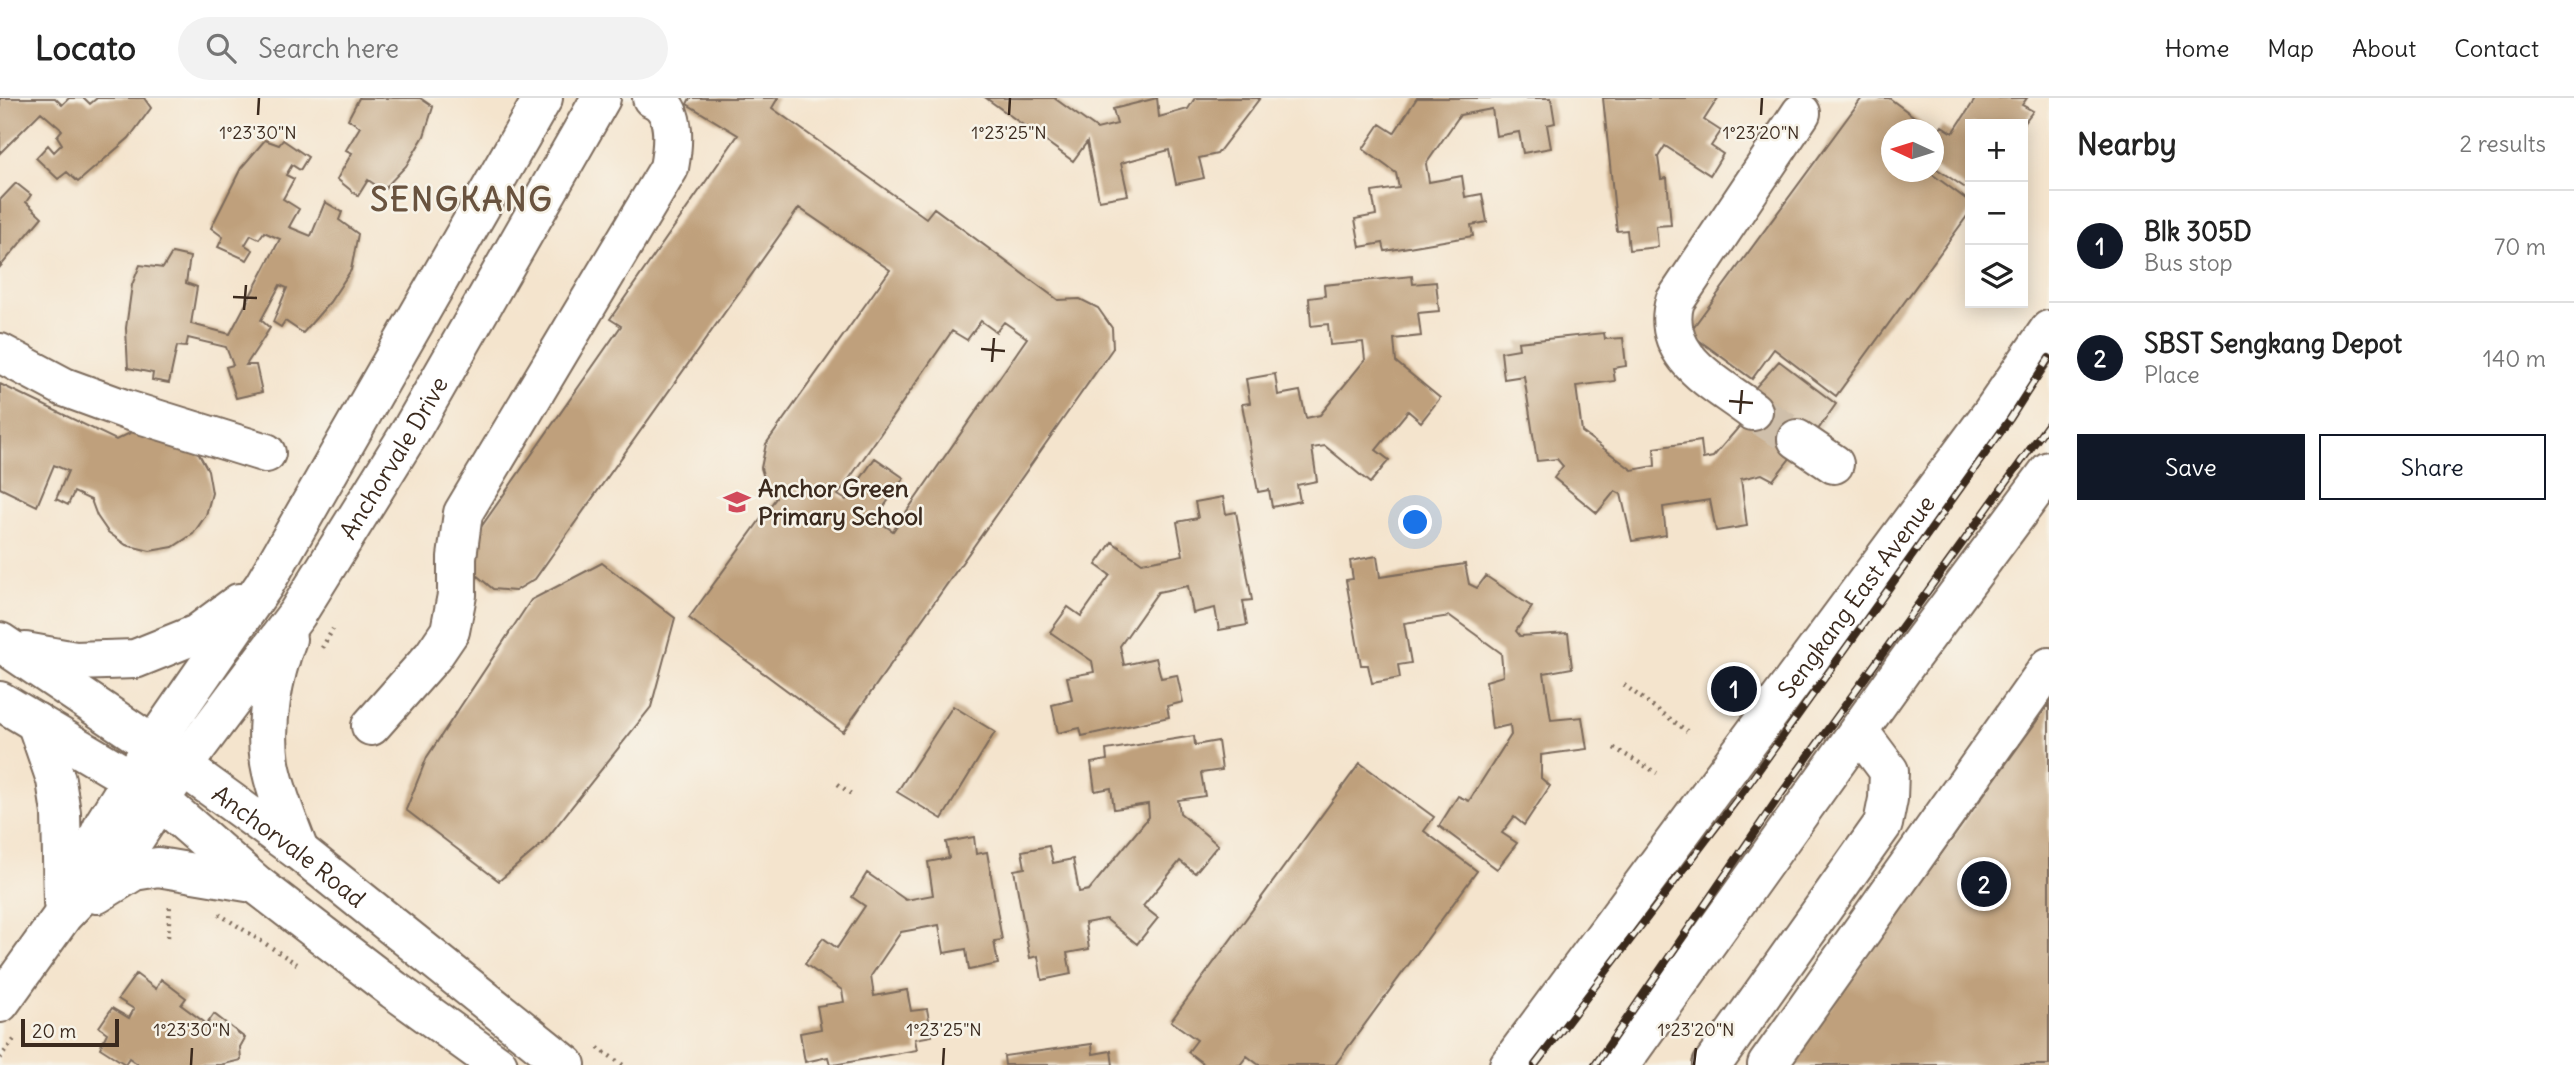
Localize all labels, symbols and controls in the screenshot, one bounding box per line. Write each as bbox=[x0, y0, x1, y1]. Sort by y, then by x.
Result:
search box bbox=[178, 17, 668, 80]
text: Locato bbox=[35, 27, 136, 69]
icon: search bbox=[202, 29, 240, 67]
text: Search here bbox=[258, 32, 399, 65]
text: Home bbox=[2165, 33, 2229, 63]
text: Map bbox=[2267, 33, 2314, 63]
text: About bbox=[2352, 33, 2416, 63]
text: Contact bbox=[2454, 33, 2539, 63]
north arrow bbox=[1881, 119, 1944, 182]
map controls bbox=[1965, 119, 2028, 308]
button: + bbox=[1965, 119, 2028, 182]
text: 1°23'30"N bbox=[219, 121, 297, 144]
text: 1°23'25"N bbox=[971, 121, 1047, 144]
text: 1°23'20"N bbox=[1723, 121, 1799, 144]
text: Nearby bbox=[2077, 125, 2177, 163]
text: 2 results bbox=[2460, 129, 2546, 158]
district label: SENGKANG bbox=[370, 179, 554, 220]
button: − bbox=[1965, 182, 2028, 245]
text: Blk 305D bbox=[2144, 215, 2252, 248]
text: 1 bbox=[2095, 232, 2105, 261]
text: 70 m bbox=[2494, 232, 2546, 261]
button: layers bbox=[1965, 245, 2028, 308]
text: Bus stop bbox=[2144, 248, 2233, 277]
text: SBST Sengkang Depot bbox=[2144, 327, 2402, 360]
text: 2 bbox=[2094, 344, 2106, 373]
text: 140 m bbox=[2483, 344, 2546, 373]
text: Place bbox=[2144, 360, 2200, 389]
street label: Anchorvale Drive bbox=[332, 371, 454, 544]
button: Save bbox=[2077, 434, 2305, 500]
button: Share bbox=[2319, 434, 2546, 500]
place label: Anchor Green Primary School bbox=[758, 473, 923, 531]
school or university icon: Anchor Green Primary School bbox=[722, 487, 752, 517]
street label: Sengkang East Avenue bbox=[1771, 489, 1941, 704]
your location bbox=[1398, 505, 1432, 539]
pin: 1 bbox=[1711, 663, 1757, 715]
street label: Anchorvale Road bbox=[207, 778, 372, 914]
pin: 2 bbox=[1961, 858, 2007, 910]
scale bar bbox=[21, 1016, 119, 1048]
text: 1°23'30"N bbox=[153, 1018, 231, 1041]
text: 1°23'25"N bbox=[906, 1018, 982, 1041]
text: 1°23'20"N bbox=[1658, 1018, 1734, 1041]
text: 20 m bbox=[32, 1019, 76, 1043]

